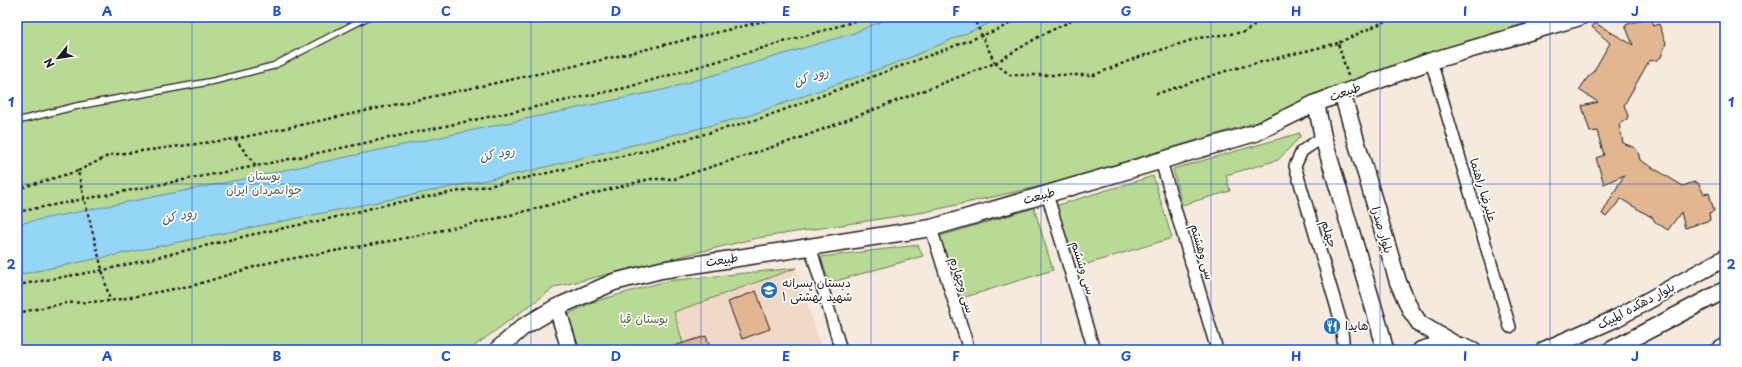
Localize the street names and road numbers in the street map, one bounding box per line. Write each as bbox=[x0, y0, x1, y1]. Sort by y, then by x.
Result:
street label: طبیعت bbox=[1326, 77, 1363, 105]
street label: علیرضا راهنما bbox=[1466, 156, 1502, 224]
street label: طبیعت bbox=[1021, 182, 1057, 208]
street label: بلوار صدرا bbox=[1368, 204, 1398, 255]
street label: چهلم bbox=[1316, 218, 1343, 250]
street label: سی وهشتم bbox=[1185, 222, 1220, 282]
street label: سی وششم bbox=[1066, 239, 1101, 297]
street label: طبیعت bbox=[704, 248, 739, 270]
street label: سی وچهارم bbox=[945, 254, 980, 315]
street label: بلوار دهکده المپیک bbox=[1594, 277, 1677, 333]

